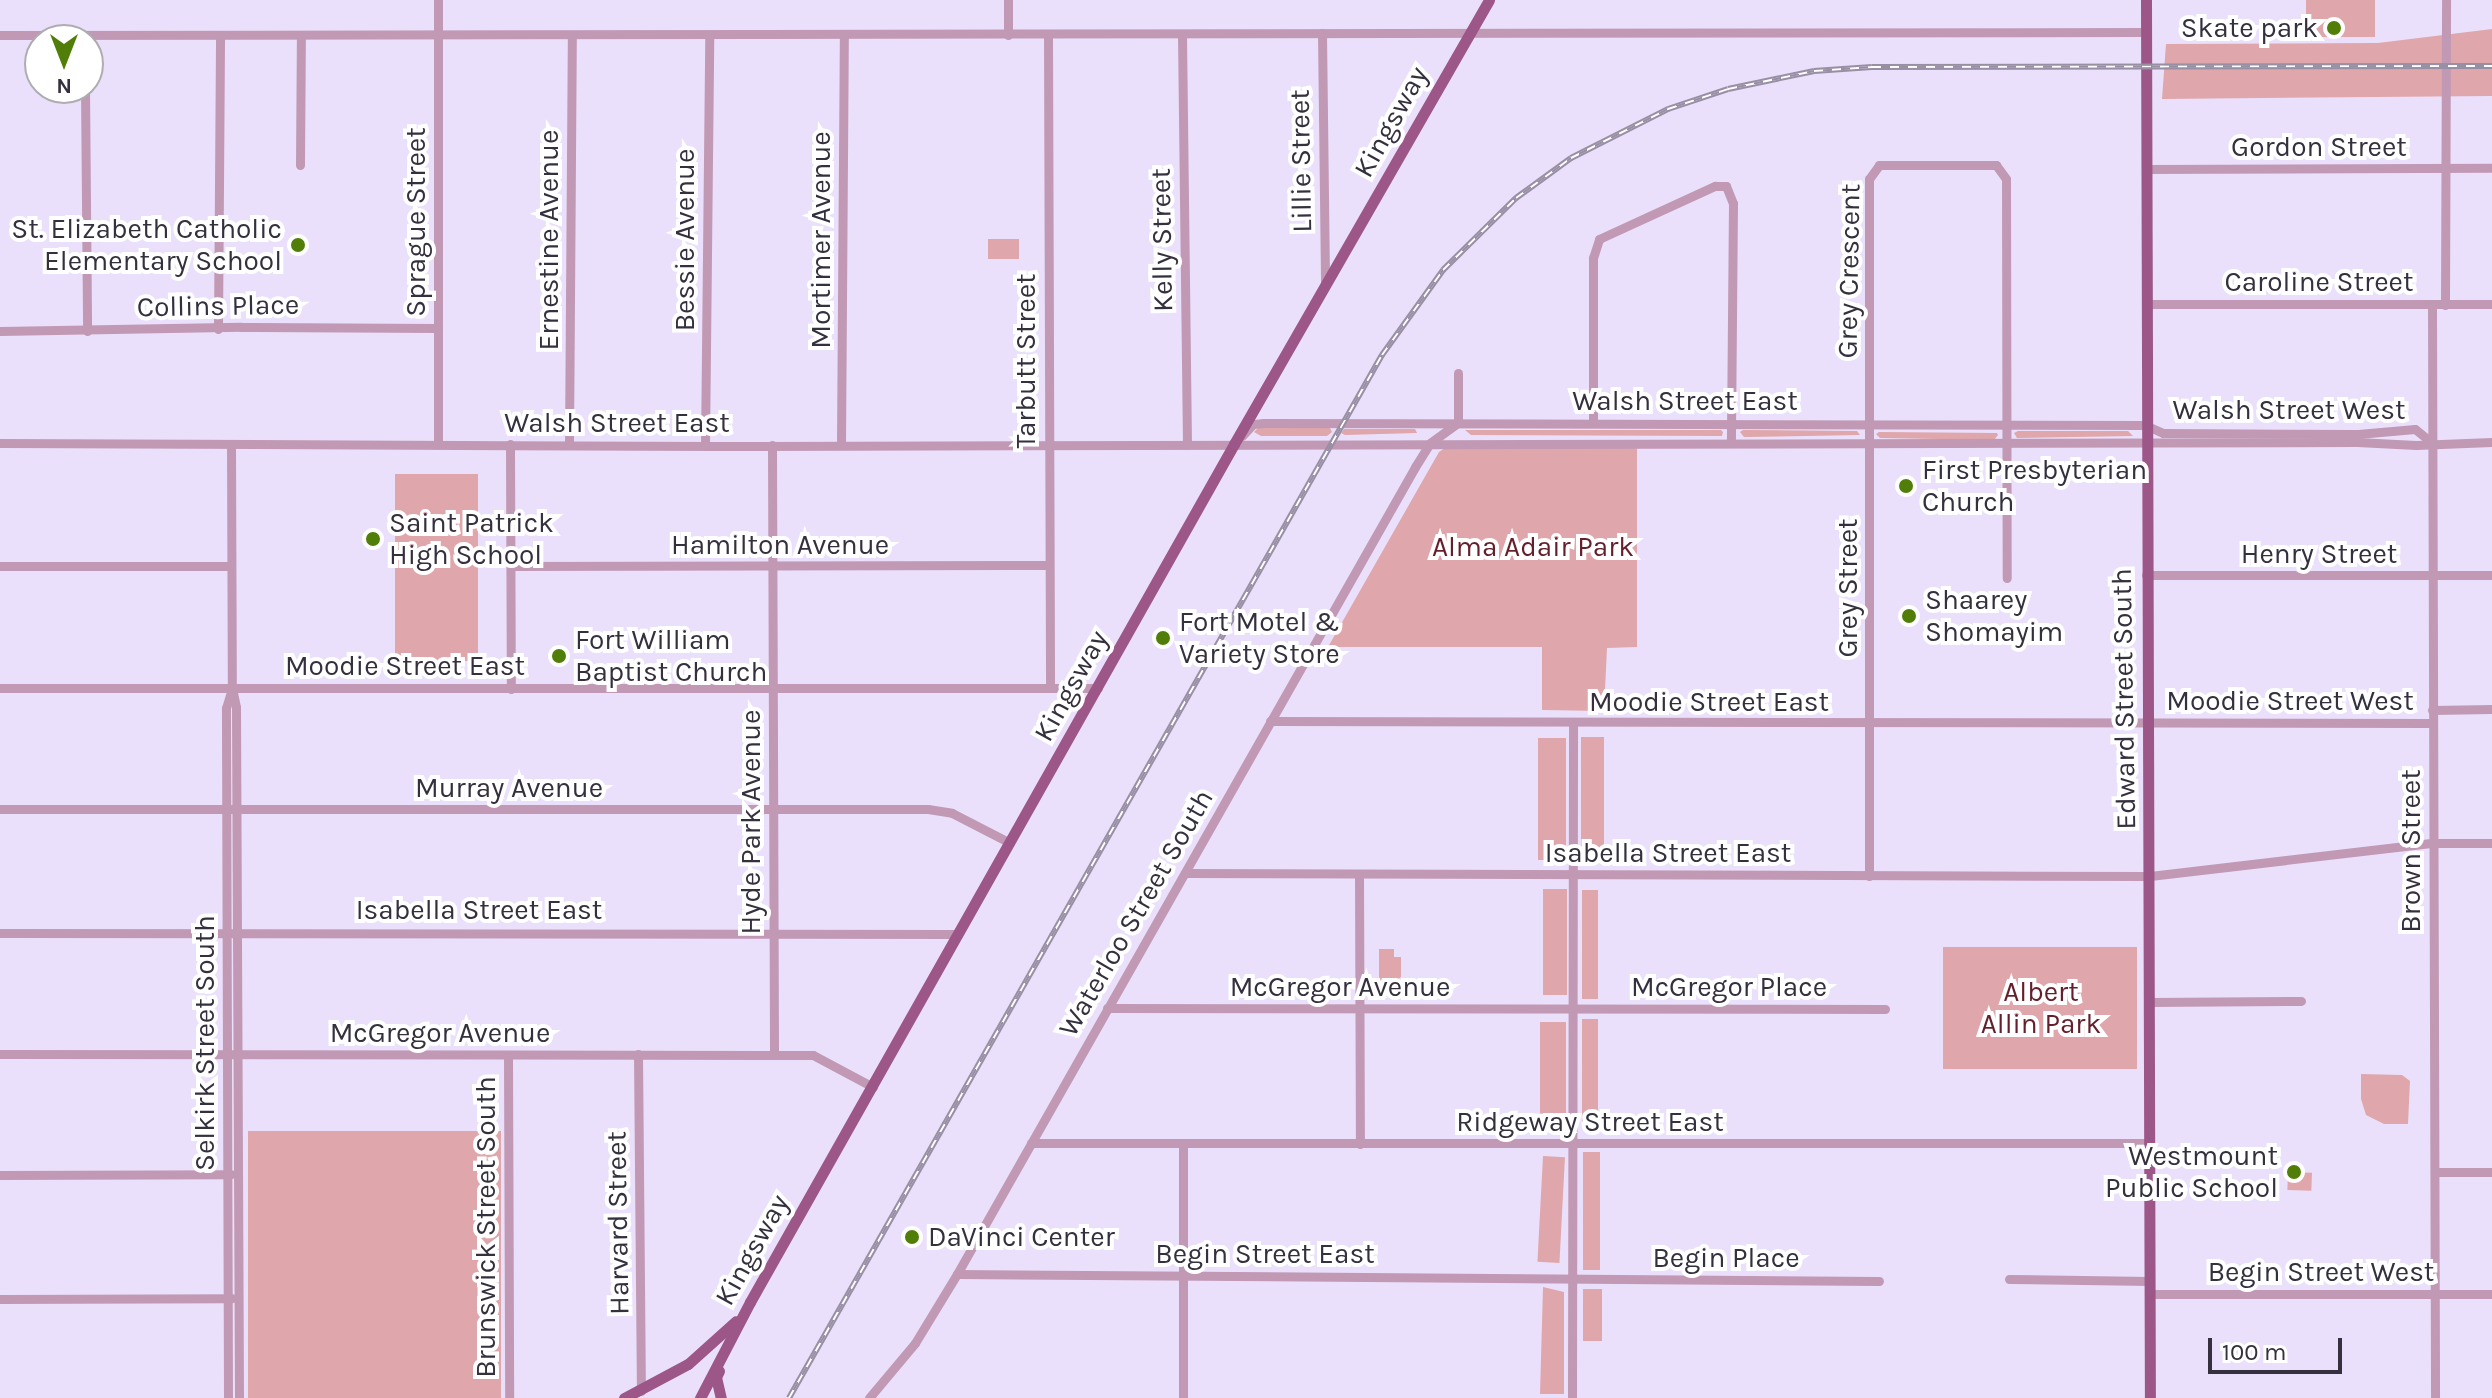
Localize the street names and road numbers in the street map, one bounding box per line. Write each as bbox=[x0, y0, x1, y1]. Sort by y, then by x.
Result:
street label: Kingsway bbox=[1347, 61, 1435, 183]
street label: Lillie Street bbox=[1283, 89, 1319, 233]
street label: Sprague Street bbox=[399, 127, 433, 317]
street label: Ernestine Avenue bbox=[532, 130, 566, 350]
street label: Gordon Street bbox=[2231, 130, 2407, 164]
street label: Mortimer Avenue bbox=[804, 131, 838, 349]
street label: Bessie Avenue bbox=[668, 149, 702, 331]
street label: Kelly Street bbox=[1144, 168, 1180, 312]
street label: Grey Crescent bbox=[1831, 183, 1867, 359]
street label: Caroline Street bbox=[2225, 265, 2413, 299]
street label: Tarbutt Street bbox=[1009, 273, 1043, 449]
street label: Collins Place bbox=[137, 288, 299, 324]
street label: Walsh Street East bbox=[1572, 384, 1798, 418]
street label: Walsh Street West bbox=[2173, 393, 2405, 427]
street label: Walsh Street East bbox=[504, 406, 730, 440]
street label: Grey Street bbox=[1831, 518, 1865, 658]
street label: Hamilton Avenue bbox=[671, 528, 889, 562]
street label: Henry Street bbox=[2241, 537, 2397, 571]
street label: Edward Street South bbox=[2105, 568, 2143, 830]
street label: Kingsway bbox=[1027, 625, 1115, 747]
street label: Moodie Street East bbox=[285, 649, 525, 683]
street label: Moodie Street West bbox=[2166, 684, 2414, 718]
street label: Moodie Street East bbox=[1589, 685, 1829, 719]
street label: Hyde Park Avenue bbox=[734, 710, 768, 934]
street label: Brown Street bbox=[2394, 769, 2428, 933]
street label: Murray Avenue bbox=[415, 771, 603, 805]
street label: Waterloo Street South bbox=[1052, 783, 1220, 1043]
street label: Isabella Street East bbox=[1545, 836, 1791, 870]
street label: Isabella Street East bbox=[356, 893, 602, 927]
street label: Selkirk Street South bbox=[188, 915, 222, 1171]
street label: McGregor Avenue bbox=[1230, 970, 1450, 1004]
street label: McGregor Place bbox=[1631, 970, 1827, 1004]
street label: McGregor Avenue bbox=[330, 1016, 550, 1050]
street label: Brunswick Street South bbox=[469, 1076, 503, 1378]
street label: Ridgeway Street East bbox=[1456, 1105, 1724, 1139]
street label: Harvard Street bbox=[600, 1131, 636, 1315]
street label: Kingsway bbox=[708, 1189, 796, 1311]
street label: Begin Street East bbox=[1155, 1237, 1375, 1271]
street label: Begin Place bbox=[1652, 1241, 1800, 1275]
street label: Begin Street West bbox=[2208, 1255, 2434, 1289]

